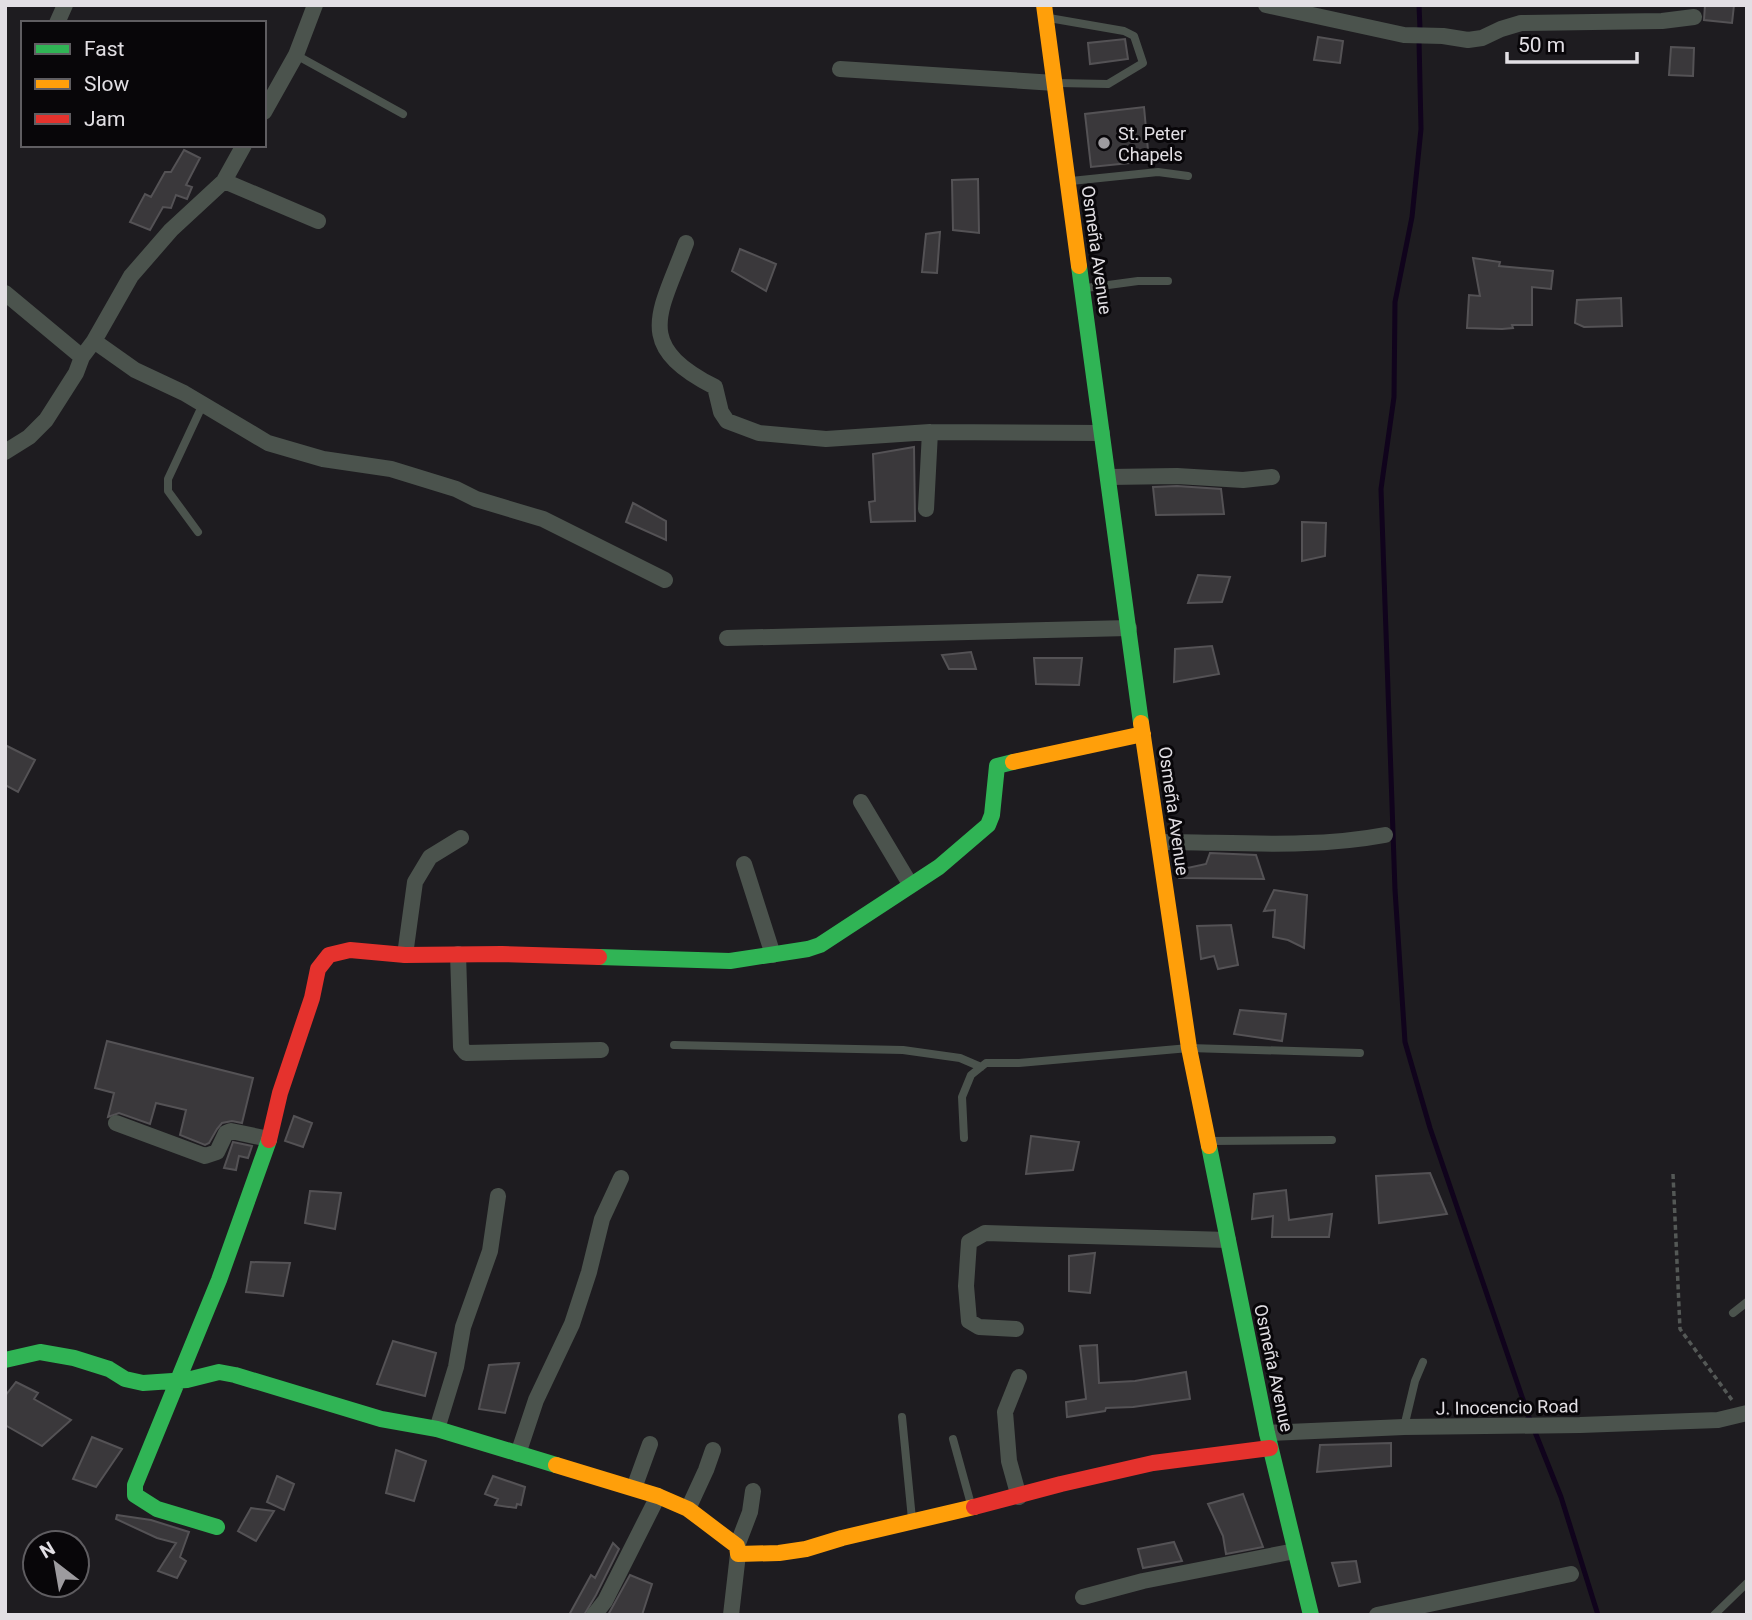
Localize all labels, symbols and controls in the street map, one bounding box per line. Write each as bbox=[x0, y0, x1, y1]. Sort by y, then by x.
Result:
legend bbox=[21, 21, 266, 147]
scale bar bbox=[1507, 21, 1636, 65]
text: 50 m bbox=[1518, 33, 1565, 57]
text: Fast bbox=[84, 37, 125, 61]
text: Slow bbox=[84, 72, 130, 96]
text: Jam bbox=[84, 107, 125, 131]
place label: St. Peter Chapels bbox=[1118, 123, 1186, 165]
marker: St. Peter Chapels bbox=[1096, 135, 1112, 151]
street label: Osmeña Avenue bbox=[1078, 184, 1116, 316]
street label: Osmeña Avenue bbox=[1155, 745, 1193, 877]
street label: Osmeña Avenue bbox=[1250, 1302, 1298, 1434]
street label: J. Inocencio Road bbox=[1435, 1395, 1579, 1419]
north arrow bbox=[21, 1529, 91, 1599]
text: N bbox=[36, 1537, 59, 1563]

